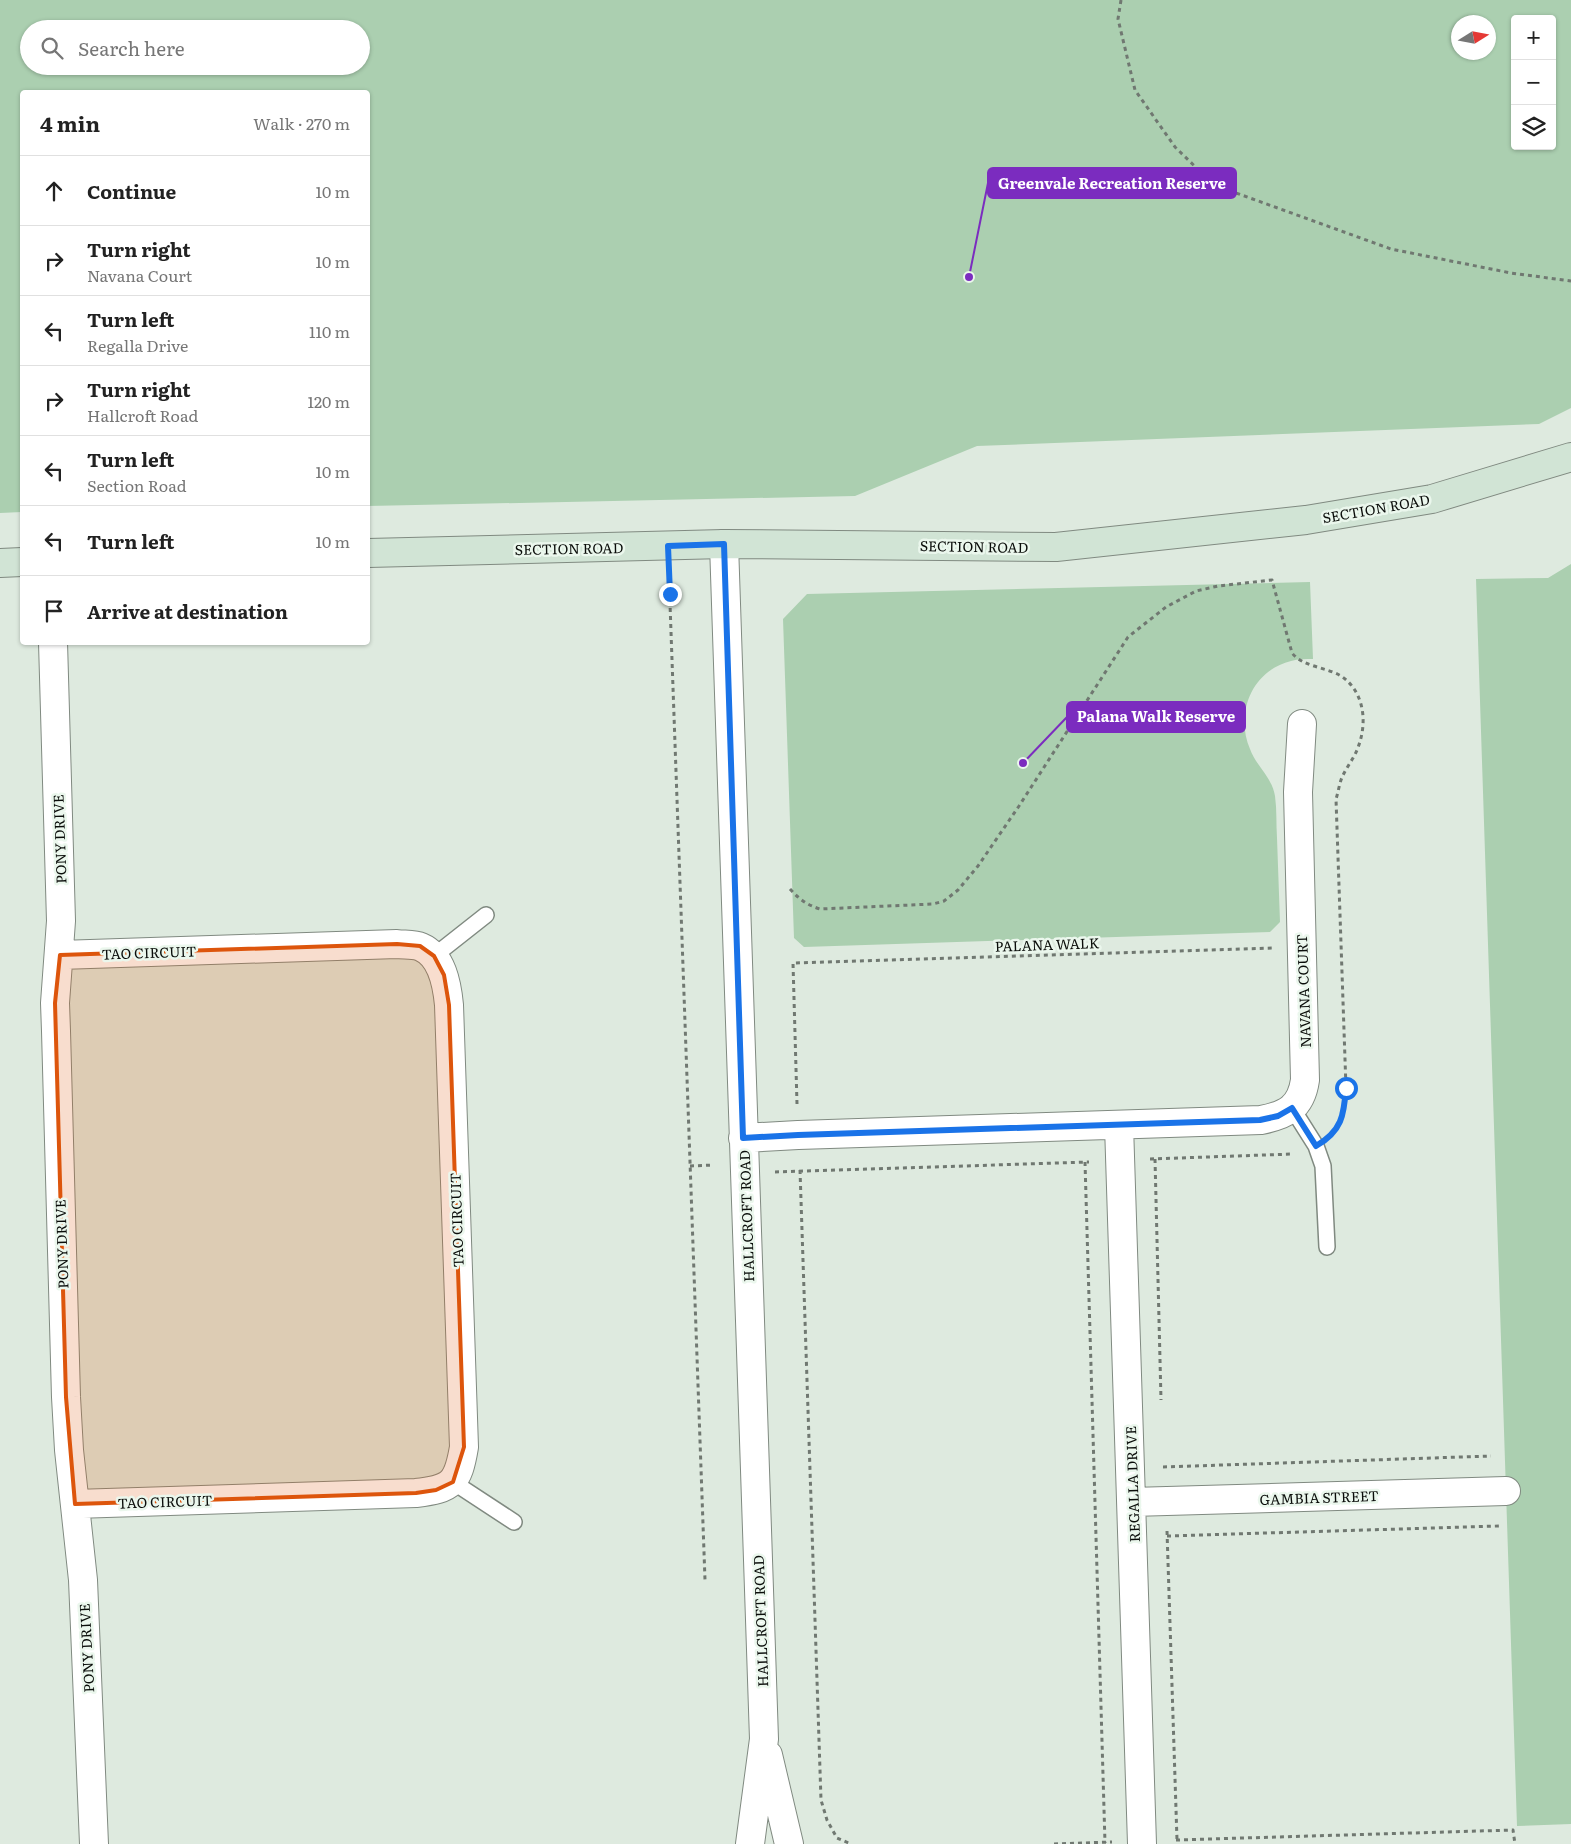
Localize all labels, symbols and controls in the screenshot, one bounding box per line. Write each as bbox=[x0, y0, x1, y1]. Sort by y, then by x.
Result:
north arrow bbox=[1451, 15, 1496, 60]
map controls bbox=[1511, 15, 1556, 150]
button: + bbox=[1511, 15, 1556, 60]
search box bbox=[20, 20, 370, 75]
icon: search bbox=[38, 34, 66, 62]
text: Search here bbox=[78, 34, 185, 62]
button: − bbox=[1511, 60, 1556, 105]
button: layers bbox=[1511, 105, 1556, 150]
text: 4 min bbox=[40, 107, 100, 138]
text: Walk · 270 m bbox=[253, 111, 350, 135]
callout: Greenvale Recreation Reserve bbox=[988, 168, 1236, 198]
text: Greenvale Recreation Reserve bbox=[998, 171, 1227, 194]
icon: ahead bbox=[40, 177, 68, 205]
text: Continue bbox=[87, 177, 176, 205]
text: 10 m bbox=[316, 179, 350, 203]
text: Turn right bbox=[87, 235, 191, 263]
icon: right bbox=[40, 247, 68, 275]
text: 10 m bbox=[316, 249, 350, 273]
text: Navana Court bbox=[87, 263, 192, 287]
text: Turn left bbox=[87, 305, 174, 333]
icon: left bbox=[40, 317, 68, 345]
text: 110 m bbox=[309, 319, 350, 343]
text: Regalla Drive bbox=[87, 333, 188, 357]
text: Turn right bbox=[87, 375, 191, 403]
icon: right bbox=[40, 387, 68, 415]
text: 120 m bbox=[307, 389, 350, 413]
text: Hallcroft Road bbox=[87, 403, 198, 427]
text: Turn left bbox=[87, 445, 174, 473]
icon: left bbox=[40, 457, 68, 485]
text: 10 m bbox=[316, 459, 350, 483]
text: Section Road bbox=[87, 473, 186, 497]
street label: SECTION ROAD bbox=[1321, 489, 1431, 527]
icon: left bbox=[40, 527, 68, 555]
text: Turn left bbox=[87, 527, 174, 555]
text: 10 m bbox=[316, 529, 350, 553]
street label: SECTION ROAD bbox=[920, 535, 1029, 557]
street label: SECTION ROAD bbox=[515, 537, 624, 559]
route end bbox=[659, 583, 682, 606]
icon: arrive bbox=[40, 597, 68, 625]
text: Arrive at destination bbox=[87, 597, 288, 625]
callout: Palana Walk Reserve bbox=[1067, 702, 1245, 732]
text: Palana Walk Reserve bbox=[1077, 704, 1236, 727]
street label: PONY DRIVE bbox=[47, 794, 71, 884]
street label: PALANA WALK bbox=[994, 932, 1100, 956]
street label: NAVANA COURT bbox=[1291, 934, 1315, 1048]
street label: TAO CIRCUIT bbox=[101, 940, 197, 964]
route start bbox=[1335, 1077, 1358, 1100]
street label: HALLCROFT ROAD bbox=[734, 1149, 758, 1282]
street label: TAO CIRCUIT bbox=[444, 1172, 468, 1268]
street label: PONY DRIVE bbox=[49, 1199, 73, 1289]
street label: REGALLA DRIVE bbox=[1120, 1425, 1144, 1543]
street label: GAMBIA STREET bbox=[1259, 1485, 1379, 1509]
street label: TAO CIRCUIT bbox=[117, 1489, 213, 1513]
street label: HALLCROFT ROAD bbox=[748, 1554, 772, 1687]
street label: PONY DRIVE bbox=[74, 1603, 98, 1693]

